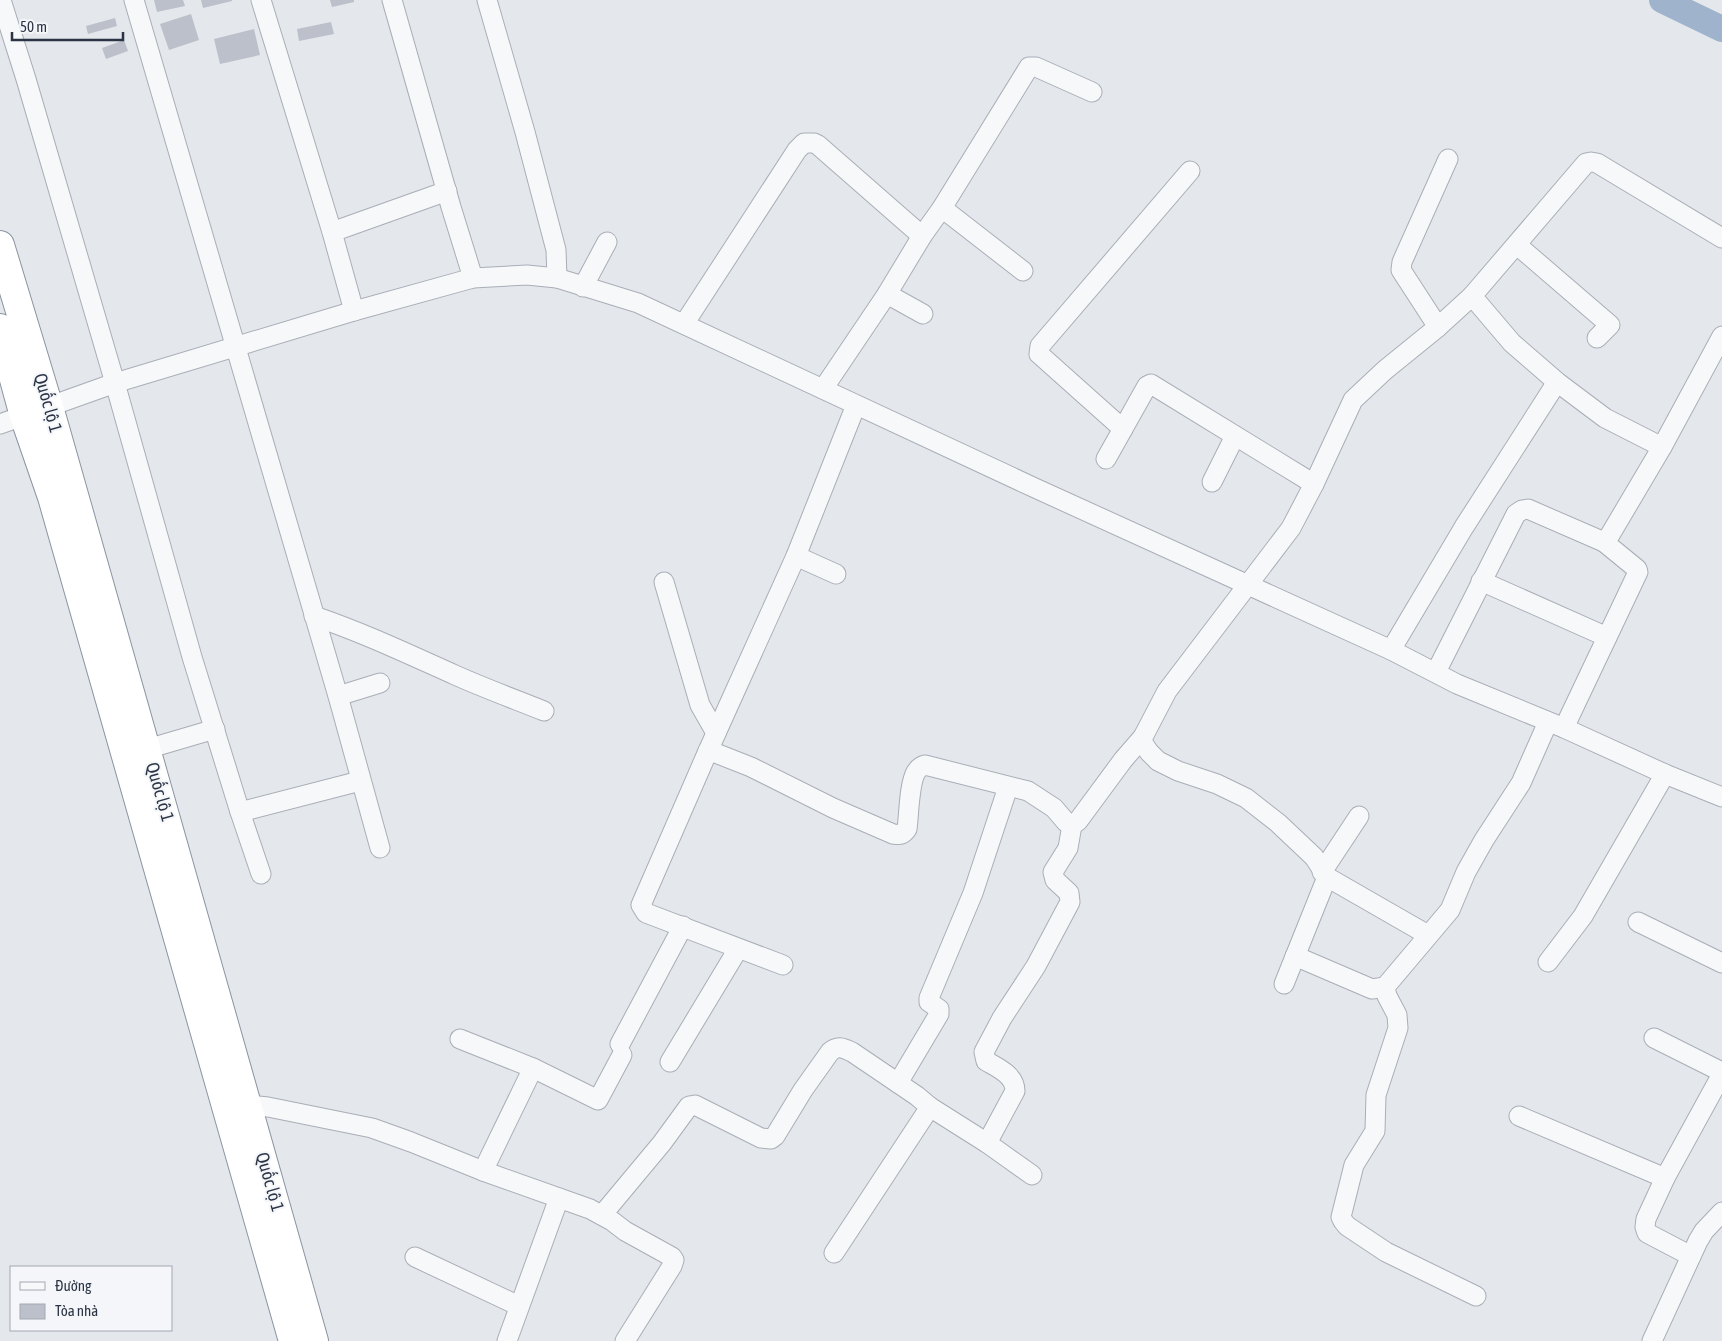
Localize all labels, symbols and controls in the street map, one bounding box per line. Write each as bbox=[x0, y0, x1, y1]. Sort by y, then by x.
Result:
scale bar bbox=[12, 10, 124, 42]
text: 50 m bbox=[20, 18, 47, 35]
street label: Quốc lộ 1 bbox=[30, 370, 68, 435]
street label: Quốc lộ 1 bbox=[142, 759, 180, 824]
street label: Quốc lộ 1 bbox=[252, 1149, 290, 1214]
legend bbox=[10, 1266, 172, 1331]
text: Đường bbox=[55, 1277, 92, 1294]
text: Tòa nhà bbox=[55, 1302, 98, 1319]

